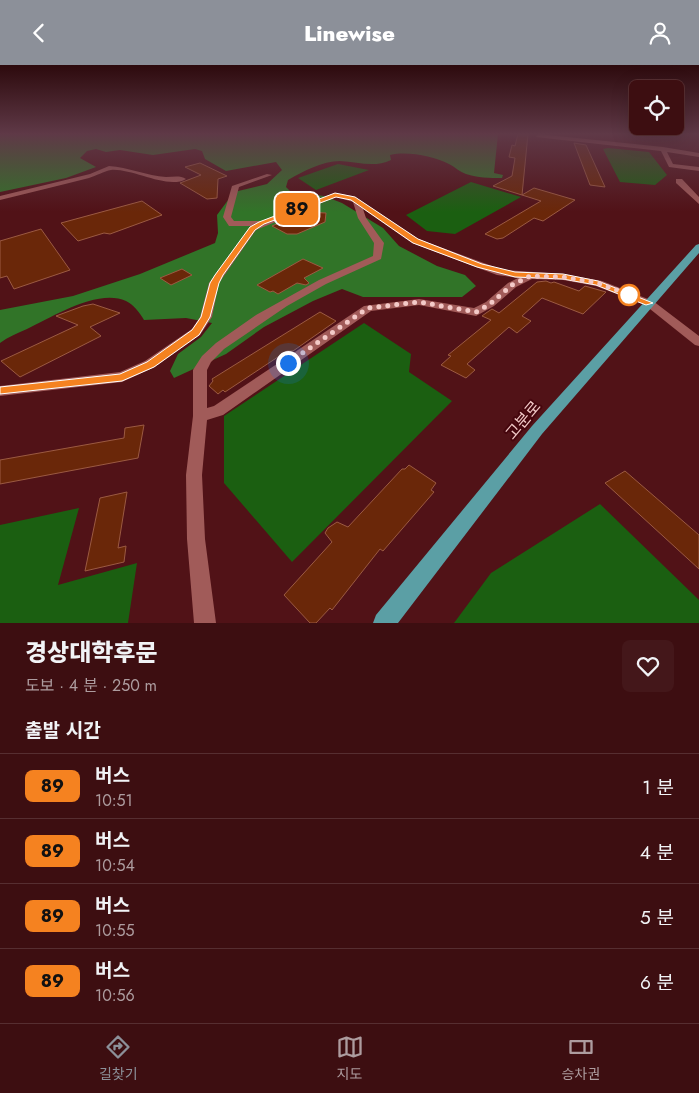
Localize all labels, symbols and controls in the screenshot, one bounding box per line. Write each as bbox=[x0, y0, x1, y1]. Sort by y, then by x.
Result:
text: Linewise bbox=[304, 17, 395, 49]
icon: back bbox=[25, 19, 53, 47]
icon: person bbox=[646, 19, 674, 47]
map controls bbox=[629, 80, 684, 135]
button: locate bbox=[629, 80, 684, 135]
line badge: 89 bbox=[274, 193, 320, 225]
text: 89 bbox=[285, 196, 309, 222]
unlabelled marker bbox=[618, 284, 640, 306]
your location bbox=[276, 351, 301, 376]
street label: 고분로 bbox=[500, 395, 546, 444]
text: 경상대학후문 bbox=[25, 635, 157, 670]
button: heart bbox=[622, 640, 674, 692]
text: 도보 · 4 분 · 250 m bbox=[25, 674, 157, 697]
text: 출발 시간 bbox=[25, 717, 101, 744]
text: 버스 bbox=[95, 762, 130, 789]
text: 89 bbox=[41, 773, 64, 799]
text: 1 분 bbox=[642, 774, 674, 801]
text: 10:51 bbox=[95, 789, 133, 812]
text: 버스 bbox=[95, 827, 130, 854]
text: 89 bbox=[41, 838, 64, 864]
text: 4 분 bbox=[640, 839, 674, 866]
text: 10:54 bbox=[95, 854, 135, 877]
text: 버스 bbox=[95, 892, 130, 919]
text: 89 bbox=[41, 903, 64, 929]
text: 5 분 bbox=[640, 904, 674, 931]
text: 10:55 bbox=[95, 919, 135, 942]
text: 버스 bbox=[95, 957, 130, 984]
text: 89 bbox=[41, 968, 64, 994]
text: 6 분 bbox=[640, 969, 674, 996]
text: 10:56 bbox=[95, 984, 135, 1007]
tab: 길찾기 bbox=[99, 1033, 138, 1084]
tab: 지도 bbox=[336, 1033, 364, 1084]
tab: 승차권 bbox=[561, 1033, 600, 1084]

